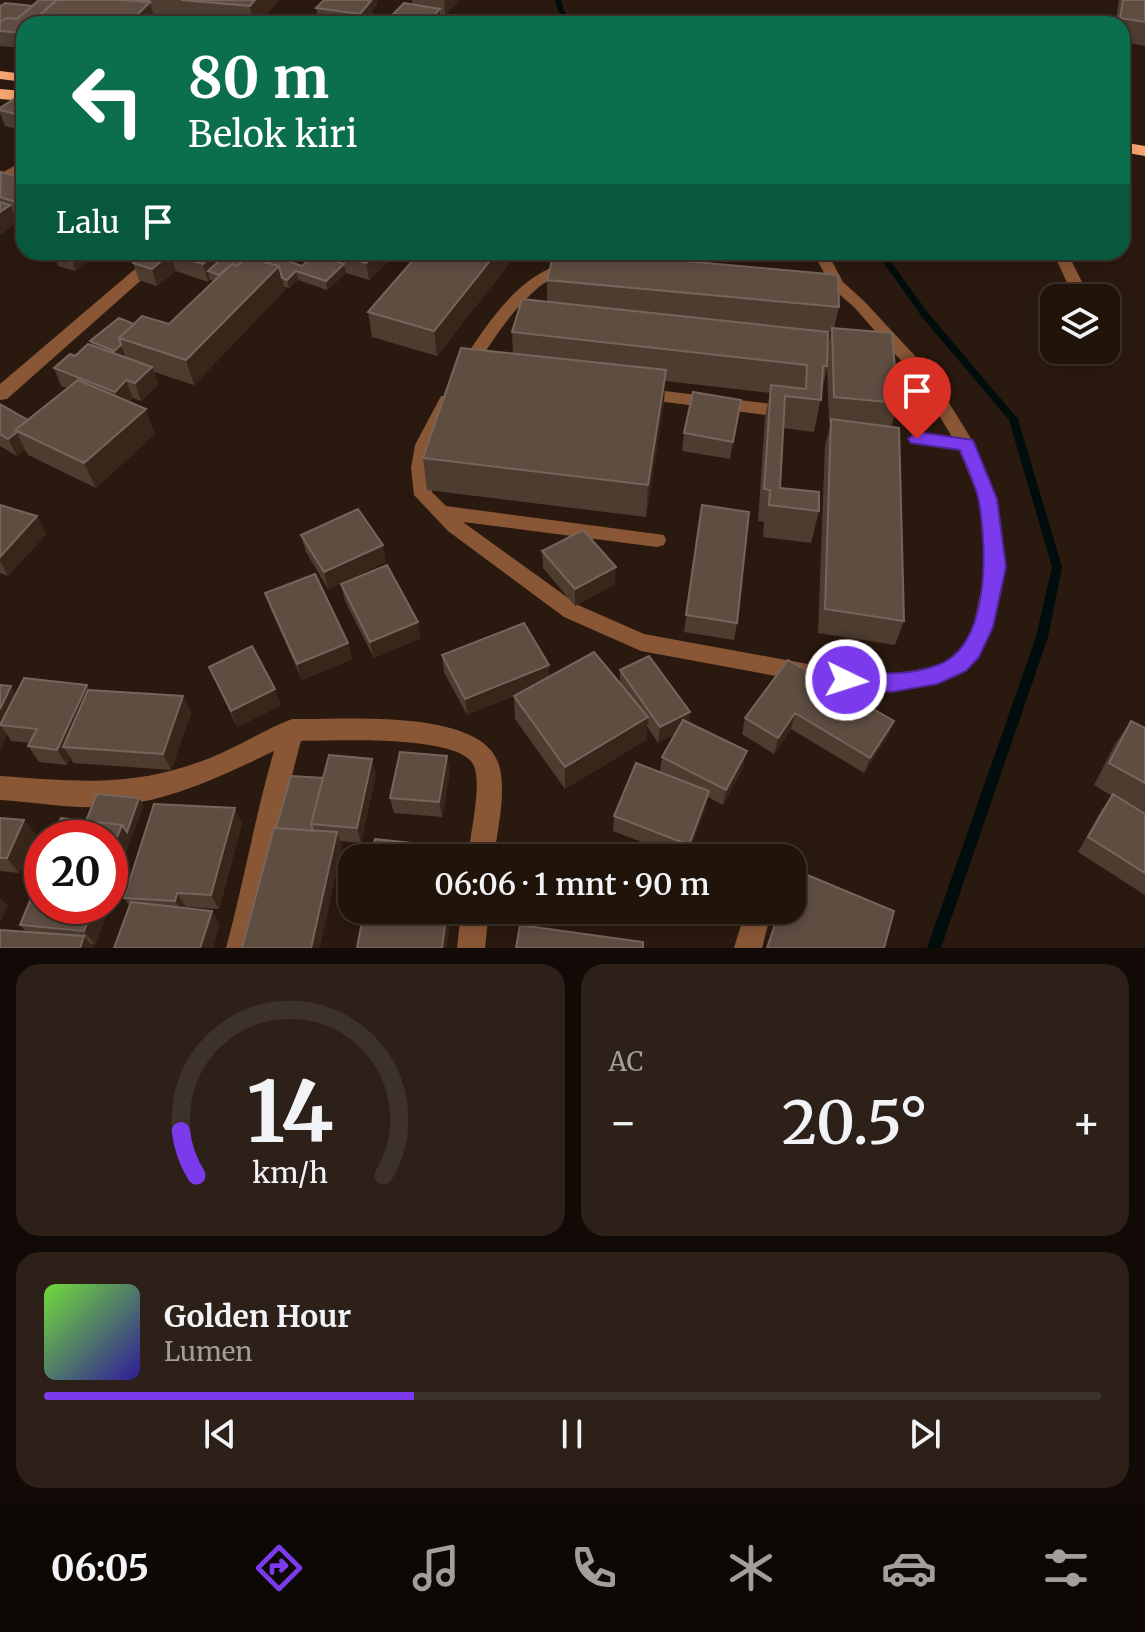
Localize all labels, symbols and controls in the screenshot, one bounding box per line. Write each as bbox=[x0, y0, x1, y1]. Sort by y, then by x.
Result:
text: 80 m bbox=[188, 43, 329, 113]
icon: left bbox=[56, 48, 160, 152]
text: Belok kiri bbox=[188, 112, 357, 157]
icon: arrive bbox=[136, 200, 180, 244]
text: Lalu bbox=[56, 203, 120, 241]
map controls bbox=[1040, 284, 1120, 364]
button: layers bbox=[1040, 284, 1120, 364]
pin bbox=[883, 357, 951, 439]
icon: arrive bbox=[895, 369, 939, 413]
position arrow bbox=[804, 638, 888, 722]
speed limit sign: 20 bbox=[24, 820, 128, 924]
text: 06:06 · 1 mnt · 90 m bbox=[434, 865, 710, 903]
text: AC bbox=[609, 1045, 643, 1078]
text: 14 bbox=[247, 1060, 334, 1165]
text: 20.5° bbox=[782, 1085, 928, 1160]
text: − bbox=[609, 1095, 638, 1150]
text: + bbox=[1072, 1095, 1101, 1150]
text: km/h bbox=[252, 1155, 328, 1191]
text: Golden Hour bbox=[164, 1297, 351, 1335]
text: Lumen bbox=[164, 1335, 253, 1368]
icon: previous bbox=[198, 1412, 242, 1456]
icon: pause bbox=[550, 1412, 594, 1456]
icon: next bbox=[903, 1412, 947, 1456]
icon: directions bbox=[251, 1540, 307, 1596]
icon: music bbox=[408, 1540, 464, 1596]
icon: phone bbox=[566, 1540, 622, 1596]
icon: climate bbox=[723, 1540, 779, 1596]
icon: car bbox=[881, 1540, 937, 1596]
icon: filters bbox=[1038, 1540, 1094, 1596]
text: 06:05 bbox=[51, 1546, 149, 1591]

